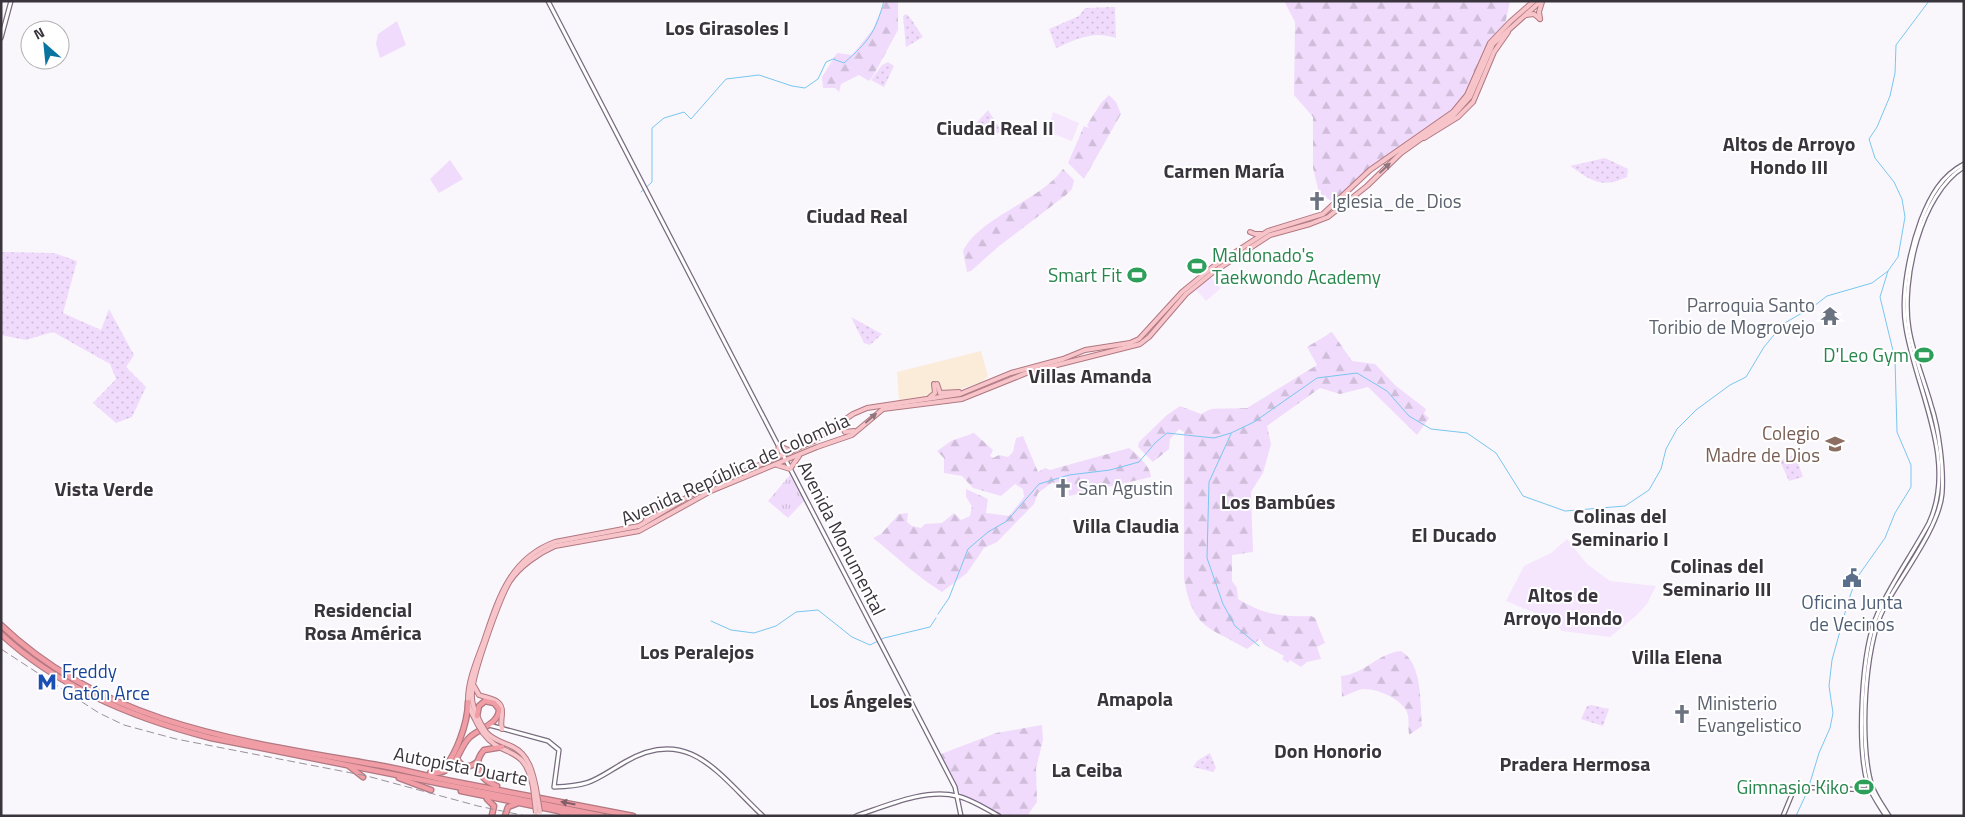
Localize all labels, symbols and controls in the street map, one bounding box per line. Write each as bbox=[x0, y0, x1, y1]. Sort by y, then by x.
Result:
district label: Los Girasoles I bbox=[665, 12, 789, 43]
north arrow bbox=[20, 20, 70, 70]
text: N bbox=[30, 21, 48, 45]
district label: Ciudad Real II bbox=[936, 112, 1054, 143]
district label: Altos de Arroyo Hondo III bbox=[1723, 128, 1855, 182]
district label: Carmen María bbox=[1163, 155, 1285, 186]
one-way arrow bbox=[1378, 162, 1390, 174]
place label: Iglesia_de_Dios bbox=[1332, 186, 1462, 215]
church icon: Iglesia_de_Dios bbox=[1306, 190, 1328, 212]
district label: Ciudad Real bbox=[806, 200, 908, 231]
place label: Maldonado's Taekwondo Academy bbox=[1212, 240, 1381, 291]
sports icon: Maldonado's Taekwondo Academy bbox=[1186, 255, 1208, 277]
place label: Smart Fit bbox=[1048, 260, 1122, 289]
sports icon: Smart Fit bbox=[1126, 264, 1148, 286]
place label: Parroquia Santo Toribio de Mogrovejo bbox=[1649, 290, 1815, 341]
temple icon: Parroquia Santo Toribio de Mogrovejo bbox=[1819, 305, 1841, 327]
place label: D'Leo Gym bbox=[1823, 340, 1909, 369]
sports icon: D'Leo Gym bbox=[1913, 344, 1935, 366]
district label: Villas Amanda bbox=[1028, 360, 1152, 391]
street label: Avenida República de Colombia bbox=[616, 405, 854, 532]
one-way arrow bbox=[865, 412, 878, 423]
place label: Colegio Madre de Dios bbox=[1705, 418, 1820, 469]
school or university icon: Colegio Madre de Dios bbox=[1824, 433, 1846, 455]
street label: Avenida Monumental bbox=[791, 455, 894, 620]
district label: Vista Verde bbox=[55, 473, 153, 504]
place label: San Agustin bbox=[1078, 473, 1173, 502]
church icon: San Agustin bbox=[1052, 477, 1074, 499]
district label: Los Bambúes bbox=[1221, 486, 1335, 517]
district label: Colinas del Seminario I bbox=[1571, 500, 1669, 554]
district label: Villa Claudia bbox=[1073, 510, 1179, 541]
district label: El Ducado bbox=[1411, 519, 1497, 550]
district label: Colinas del Seminario III bbox=[1662, 550, 1772, 604]
public building icon: Oficina Junta de Vecinos bbox=[1841, 567, 1863, 589]
district label: Altos de Arroyo Hondo bbox=[1504, 579, 1623, 633]
place label: Oficina Junta de Vecinos bbox=[1801, 587, 1903, 638]
district label: Residencial Rosa América bbox=[304, 594, 422, 648]
district label: Los Peralejos bbox=[640, 636, 754, 667]
district label: Villa Elena bbox=[1632, 641, 1722, 672]
place label: Freddy Gatón Arce bbox=[62, 656, 150, 707]
metro station icon: Freddy Gatón Arce bbox=[36, 671, 58, 693]
district label: Amapola bbox=[1097, 683, 1173, 714]
district label: Los Ángeles bbox=[810, 685, 912, 716]
place label: Ministerio Evangelistico bbox=[1697, 688, 1802, 739]
church icon: Ministerio Evangelistico bbox=[1671, 703, 1693, 725]
district label: Don Honorio bbox=[1274, 735, 1382, 766]
street label: Autopista Duarte bbox=[391, 738, 531, 793]
district label: Pradera Hermosa bbox=[1500, 748, 1650, 779]
district label: La Ceiba bbox=[1051, 754, 1123, 785]
place label: Gimnasio Kiko bbox=[1736, 772, 1849, 801]
sports icon: Gimnasio Kiko bbox=[1853, 776, 1875, 798]
one-way arrow bbox=[559, 798, 575, 806]

